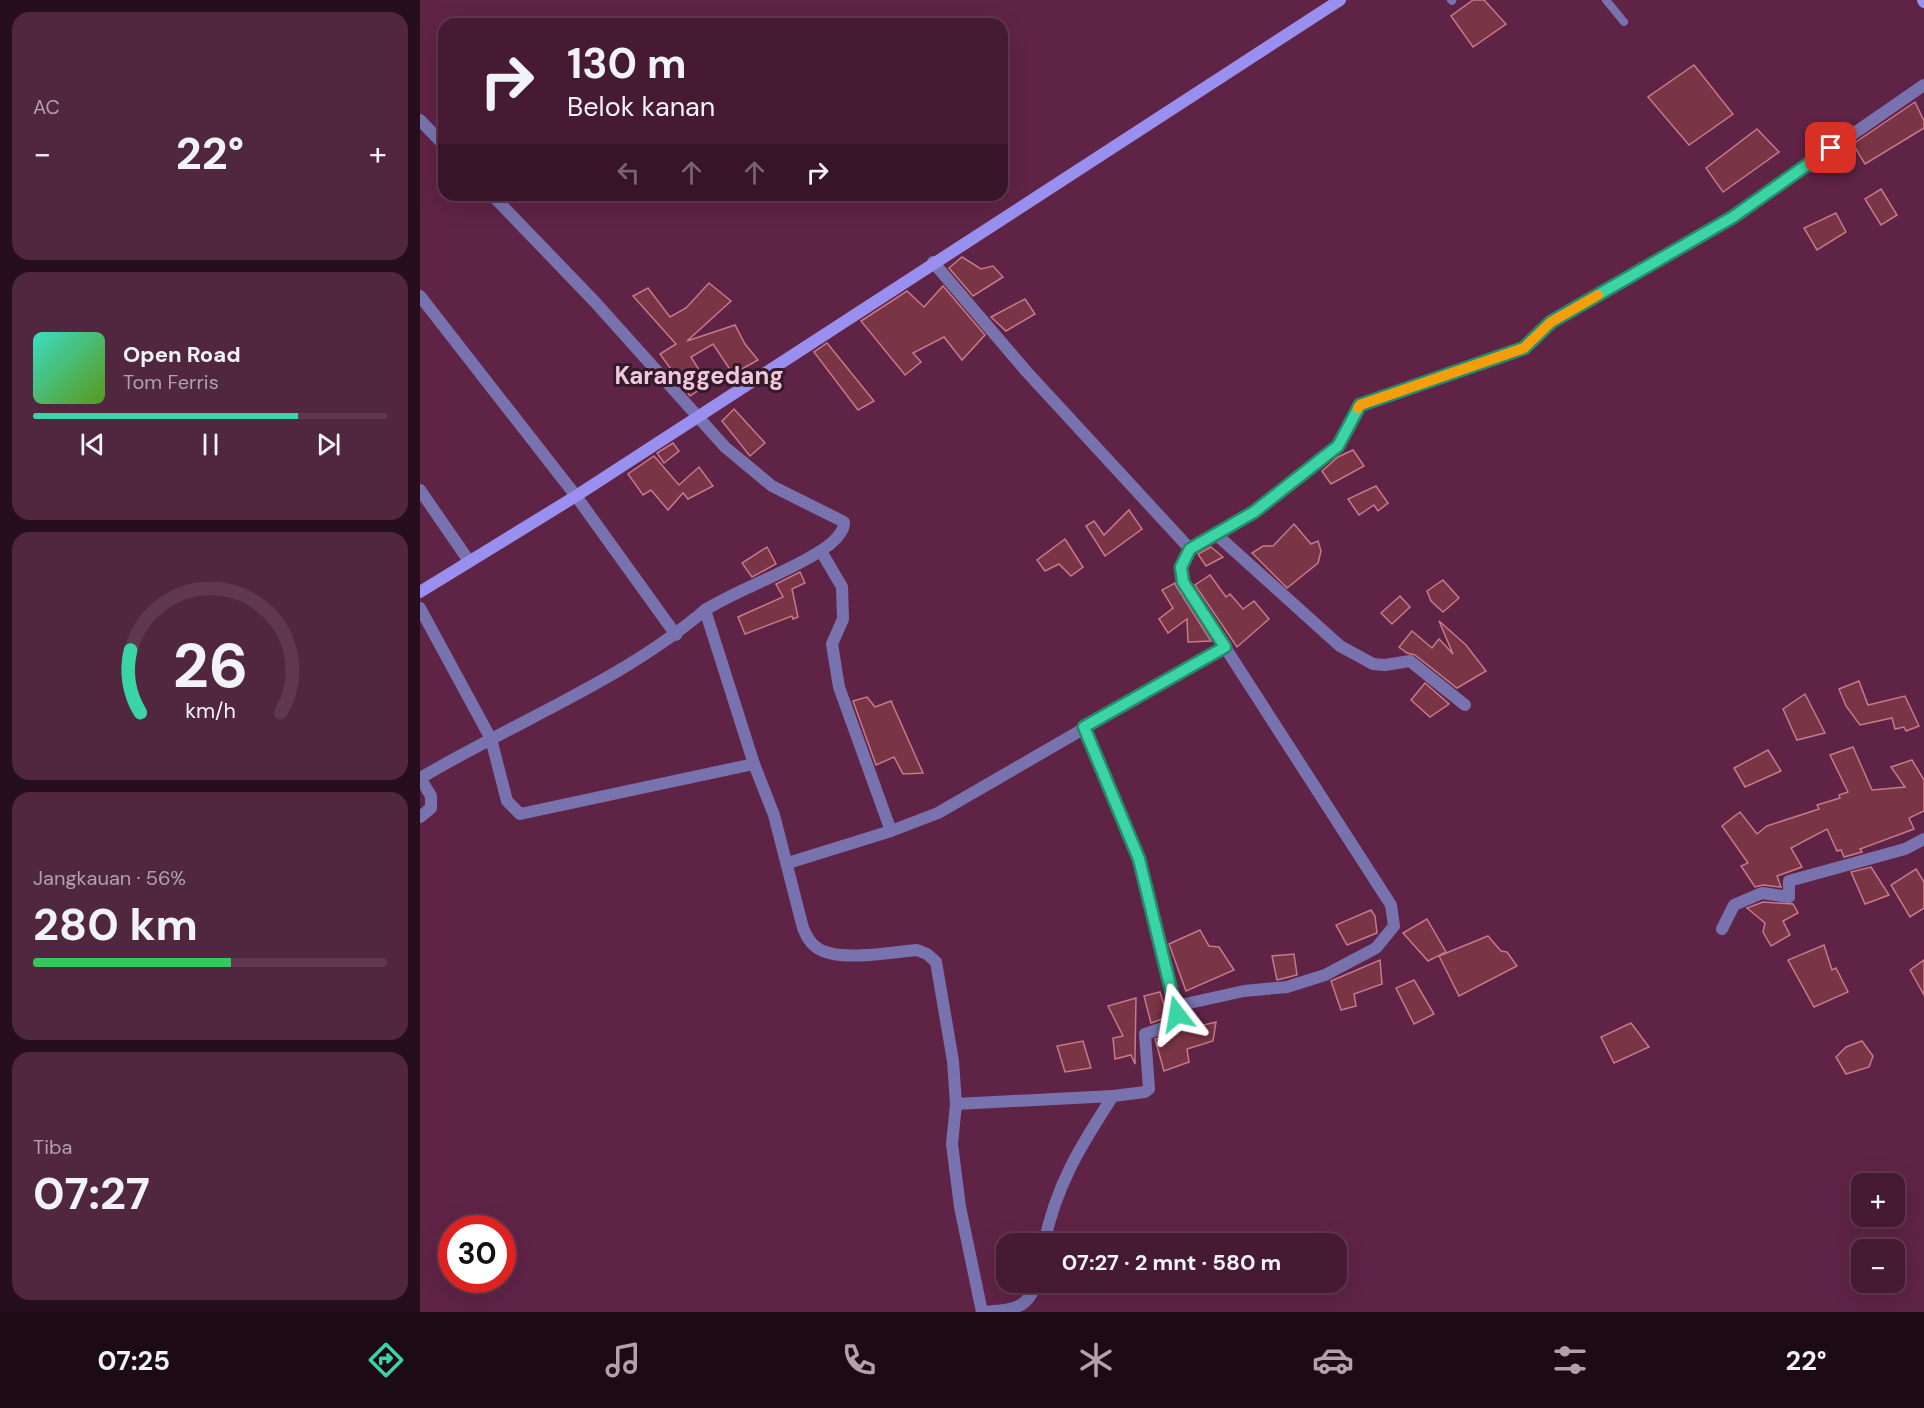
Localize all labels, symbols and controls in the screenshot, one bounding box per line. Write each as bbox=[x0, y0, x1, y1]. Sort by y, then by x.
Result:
text: 130 m bbox=[567, 36, 687, 91]
icon: right bbox=[468, 42, 546, 120]
text: Belok kanan bbox=[567, 89, 715, 124]
text: AC bbox=[33, 94, 60, 120]
pin bbox=[1805, 122, 1856, 173]
text: 22° bbox=[176, 124, 244, 183]
icon: arrive bbox=[1814, 131, 1847, 164]
text: − bbox=[33, 132, 51, 175]
text: + bbox=[369, 132, 387, 175]
icon: left bbox=[612, 156, 645, 189]
icon: ahead bbox=[675, 156, 708, 189]
icon: ahead bbox=[738, 156, 771, 189]
icon: right bbox=[801, 156, 834, 189]
text: Open Road bbox=[123, 340, 241, 369]
district label: Karanggedang bbox=[614, 360, 784, 391]
text: Tom Ferris bbox=[123, 369, 219, 395]
icon: previous bbox=[76, 428, 109, 461]
icon: pause bbox=[194, 428, 227, 461]
icon: next bbox=[312, 428, 345, 461]
text: 26 bbox=[172, 625, 248, 706]
text: km/h bbox=[185, 697, 235, 725]
text: Jangkauan · 56% bbox=[33, 865, 186, 891]
text: 280 km bbox=[33, 895, 198, 954]
position arrow bbox=[1145, 982, 1209, 1046]
text: Tiba bbox=[33, 1134, 72, 1160]
text: 07:27 bbox=[33, 1164, 150, 1223]
map controls bbox=[1851, 1173, 1905, 1293]
button: + bbox=[1851, 1173, 1905, 1227]
speed limit sign: 30 bbox=[438, 1215, 516, 1293]
button: − bbox=[1851, 1239, 1905, 1293]
text: 07:27 · 2 mnt · 580 m bbox=[1062, 1248, 1281, 1277]
icon: directions bbox=[365, 1339, 407, 1381]
icon: music bbox=[602, 1339, 644, 1381]
icon: phone bbox=[838, 1339, 880, 1381]
icon: climate bbox=[1075, 1339, 1117, 1381]
icon: car bbox=[1312, 1339, 1354, 1381]
icon: filters bbox=[1549, 1339, 1591, 1381]
text: 07:25 bbox=[97, 1343, 170, 1378]
text: 22° bbox=[1786, 1343, 1827, 1378]

